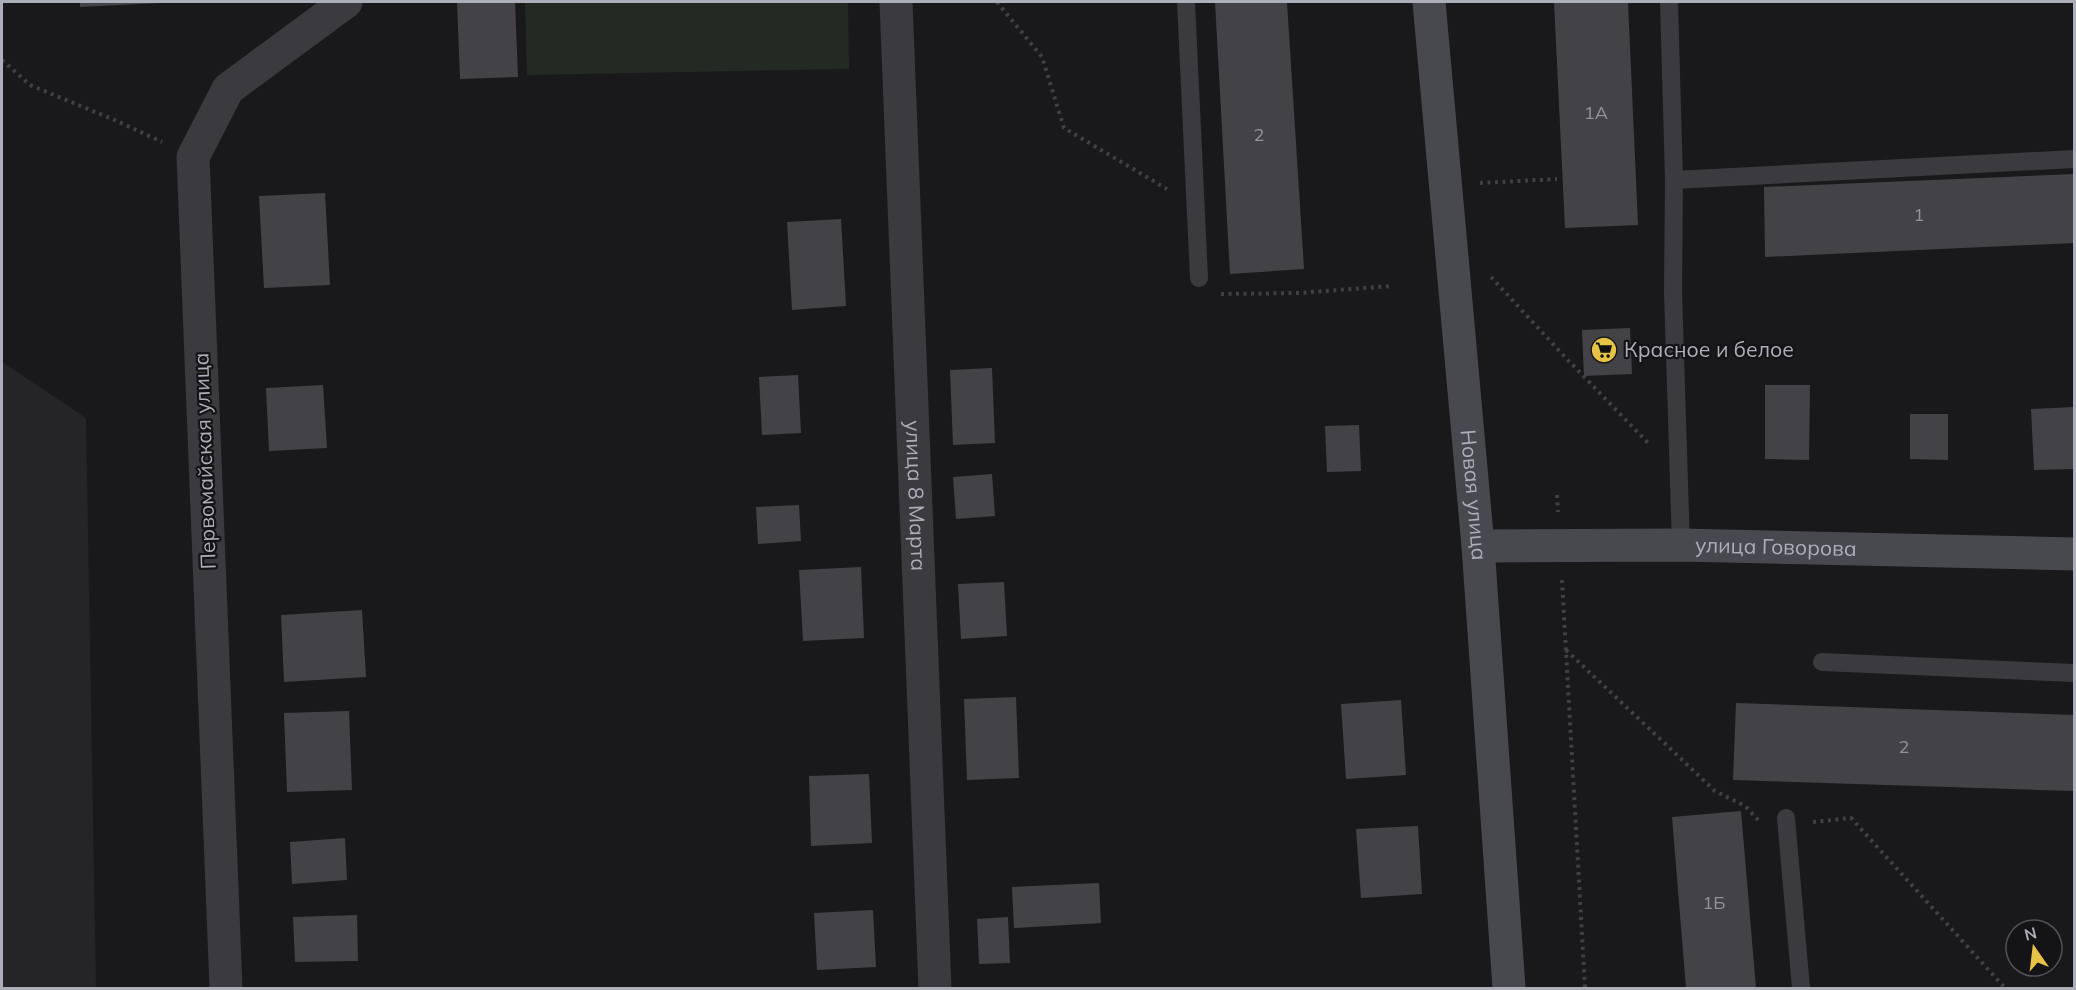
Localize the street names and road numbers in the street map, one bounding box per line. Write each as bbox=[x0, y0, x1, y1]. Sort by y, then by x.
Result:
street label: Первомайская улица bbox=[187, 352, 221, 570]
street label: улица 8 Марта bbox=[901, 420, 932, 571]
street label: Новая улица bbox=[1456, 428, 1493, 561]
street label: улица Говорова bbox=[1695, 531, 1857, 561]

